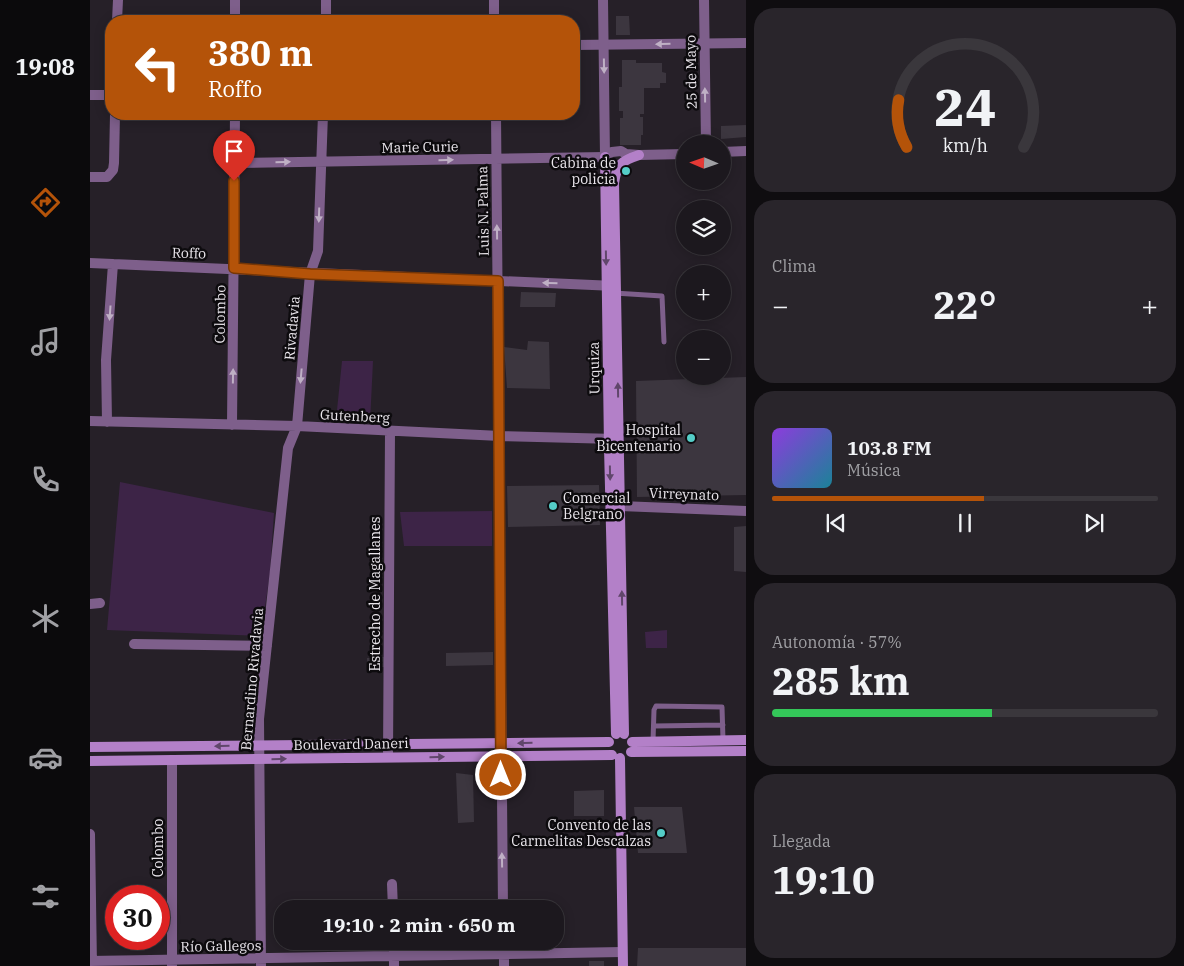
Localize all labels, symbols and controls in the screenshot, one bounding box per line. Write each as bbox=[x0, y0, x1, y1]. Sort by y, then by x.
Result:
text: 380 m bbox=[208, 30, 313, 76]
icon: left bbox=[125, 35, 190, 100]
street label: 25 de Mayo bbox=[681, 35, 701, 109]
one-way arrow bbox=[655, 40, 671, 48]
text: 19:08 bbox=[15, 52, 75, 81]
one-way arrow bbox=[600, 58, 608, 74]
text: 24 bbox=[934, 73, 996, 140]
text: Roffo bbox=[208, 74, 262, 103]
one-way arrow bbox=[701, 87, 709, 103]
pin bbox=[213, 130, 255, 181]
text: km/h bbox=[942, 134, 988, 157]
north arrow bbox=[676, 135, 731, 190]
map controls bbox=[676, 135, 731, 385]
icon: arrive bbox=[220, 137, 248, 165]
street label: Marie Curie bbox=[381, 137, 459, 157]
place label: Cabina de policia bbox=[551, 154, 616, 188]
one-way arrow bbox=[438, 156, 454, 164]
one-way arrow bbox=[276, 158, 292, 166]
street label: Luis N. Palma bbox=[473, 165, 493, 256]
marker: Cabina de policia bbox=[620, 165, 632, 177]
icon: directions bbox=[28, 185, 63, 220]
button: layers bbox=[676, 200, 731, 255]
one-way arrow bbox=[315, 207, 323, 223]
one-way arrow bbox=[493, 224, 501, 240]
street label: Roffo bbox=[171, 243, 207, 263]
one-way arrow bbox=[602, 250, 610, 266]
text: Clima bbox=[772, 256, 816, 276]
button: + bbox=[676, 265, 731, 320]
one-way arrow bbox=[542, 279, 558, 287]
text: 22° bbox=[933, 280, 997, 329]
street label: Colombo bbox=[210, 284, 230, 344]
text: − bbox=[772, 287, 789, 324]
text: + bbox=[1141, 287, 1158, 324]
street label: Rivadavia bbox=[280, 295, 304, 361]
one-way arrow bbox=[106, 305, 114, 321]
icon: music bbox=[28, 324, 63, 359]
button: − bbox=[676, 330, 731, 385]
street label: Urquiza bbox=[585, 341, 603, 395]
one-way arrow bbox=[229, 368, 237, 384]
one-way arrow bbox=[297, 368, 305, 384]
one-way arrow bbox=[614, 382, 622, 398]
street label: Gutenberg bbox=[320, 405, 391, 427]
place label: Hospital Bicentenario bbox=[596, 421, 681, 455]
marker: Hospital Bicentenario bbox=[685, 432, 697, 444]
text: 103.8 FM bbox=[847, 436, 932, 460]
text: Música bbox=[847, 460, 901, 480]
icon: phone bbox=[28, 462, 63, 497]
one-way arrow bbox=[606, 465, 614, 481]
street label: Virreynato bbox=[649, 484, 719, 504]
place label: Comercial Belgrano bbox=[563, 489, 630, 523]
marker: Comercial Belgrano bbox=[547, 500, 559, 512]
icon: previous bbox=[822, 509, 850, 537]
icon: pause bbox=[951, 509, 979, 537]
icon: next bbox=[1080, 509, 1108, 537]
street label: Estrecho de Magallanes bbox=[366, 516, 384, 672]
one-way arrow bbox=[617, 590, 625, 606]
icon: climate bbox=[28, 601, 63, 636]
street label: Bernardino Rivadavia bbox=[237, 607, 267, 751]
text: Autonomía · 57% bbox=[772, 632, 902, 652]
text: 285 km bbox=[772, 656, 910, 705]
street label: Boulevard Daneri bbox=[293, 734, 409, 754]
one-way arrow bbox=[517, 739, 533, 747]
icon: car bbox=[28, 740, 63, 775]
one-way arrow bbox=[214, 742, 230, 750]
position arrow bbox=[474, 748, 526, 800]
one-way arrow bbox=[429, 753, 445, 761]
one-way arrow bbox=[271, 755, 287, 763]
place label: Convento de las Carmelitas Descalzas bbox=[511, 816, 651, 850]
street label: Colombo bbox=[149, 819, 167, 877]
marker: Convento de las Carmelitas Descalzas bbox=[655, 827, 667, 839]
text: Llegada bbox=[772, 831, 831, 851]
one-way arrow bbox=[498, 852, 506, 868]
text: 19:10 bbox=[772, 855, 875, 904]
icon: filters bbox=[28, 879, 63, 914]
speed limit sign: 30 bbox=[105, 885, 170, 950]
text: 19:10 · 2 min · 650 m bbox=[323, 913, 515, 937]
street label: Río Gallegos bbox=[180, 936, 262, 956]

